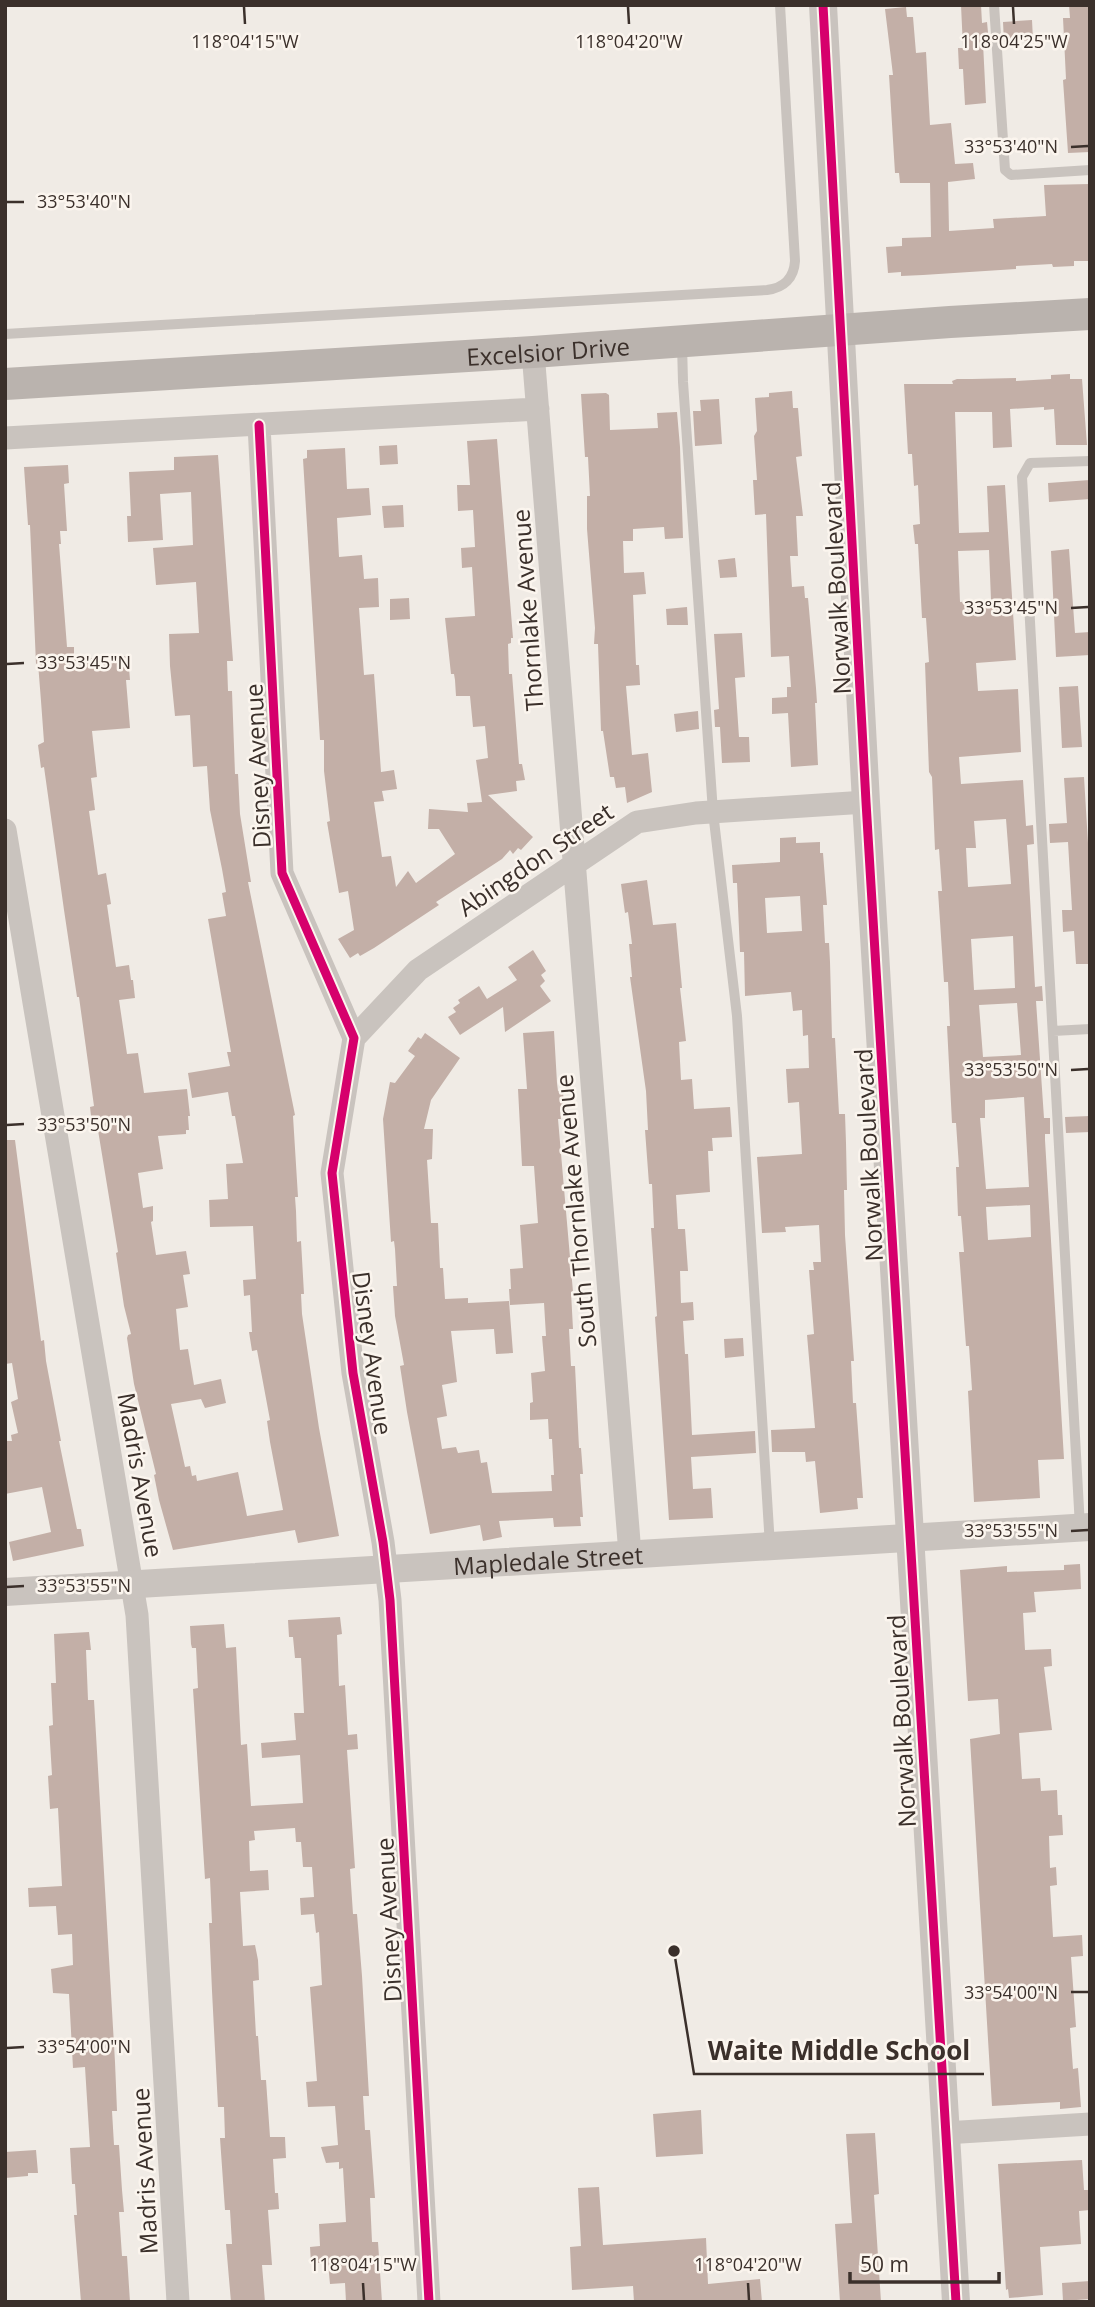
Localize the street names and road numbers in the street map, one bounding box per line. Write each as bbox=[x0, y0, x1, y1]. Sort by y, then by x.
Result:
street label: Excelsior Drive bbox=[465, 329, 631, 373]
street label: Norwalk Boulevard bbox=[814, 481, 858, 695]
street label: Thornlake Avenue bbox=[503, 508, 551, 712]
street label: Disney Avenue bbox=[236, 683, 278, 849]
street label: Abingdon Street bbox=[451, 795, 619, 923]
street label: Norwalk Boulevard bbox=[846, 1048, 890, 1262]
street label: South Thornlake Avenue bbox=[547, 1073, 603, 1349]
street label: Disney Avenue bbox=[345, 1269, 401, 1437]
street label: Madris Avenue bbox=[110, 1390, 172, 1560]
street label: Mapledale Street bbox=[452, 1537, 644, 1582]
street label: Norwalk Boulevard bbox=[879, 1614, 923, 1828]
street label: Disney Avenue bbox=[367, 1837, 409, 2003]
street label: Madris Avenue bbox=[123, 2087, 165, 2255]

